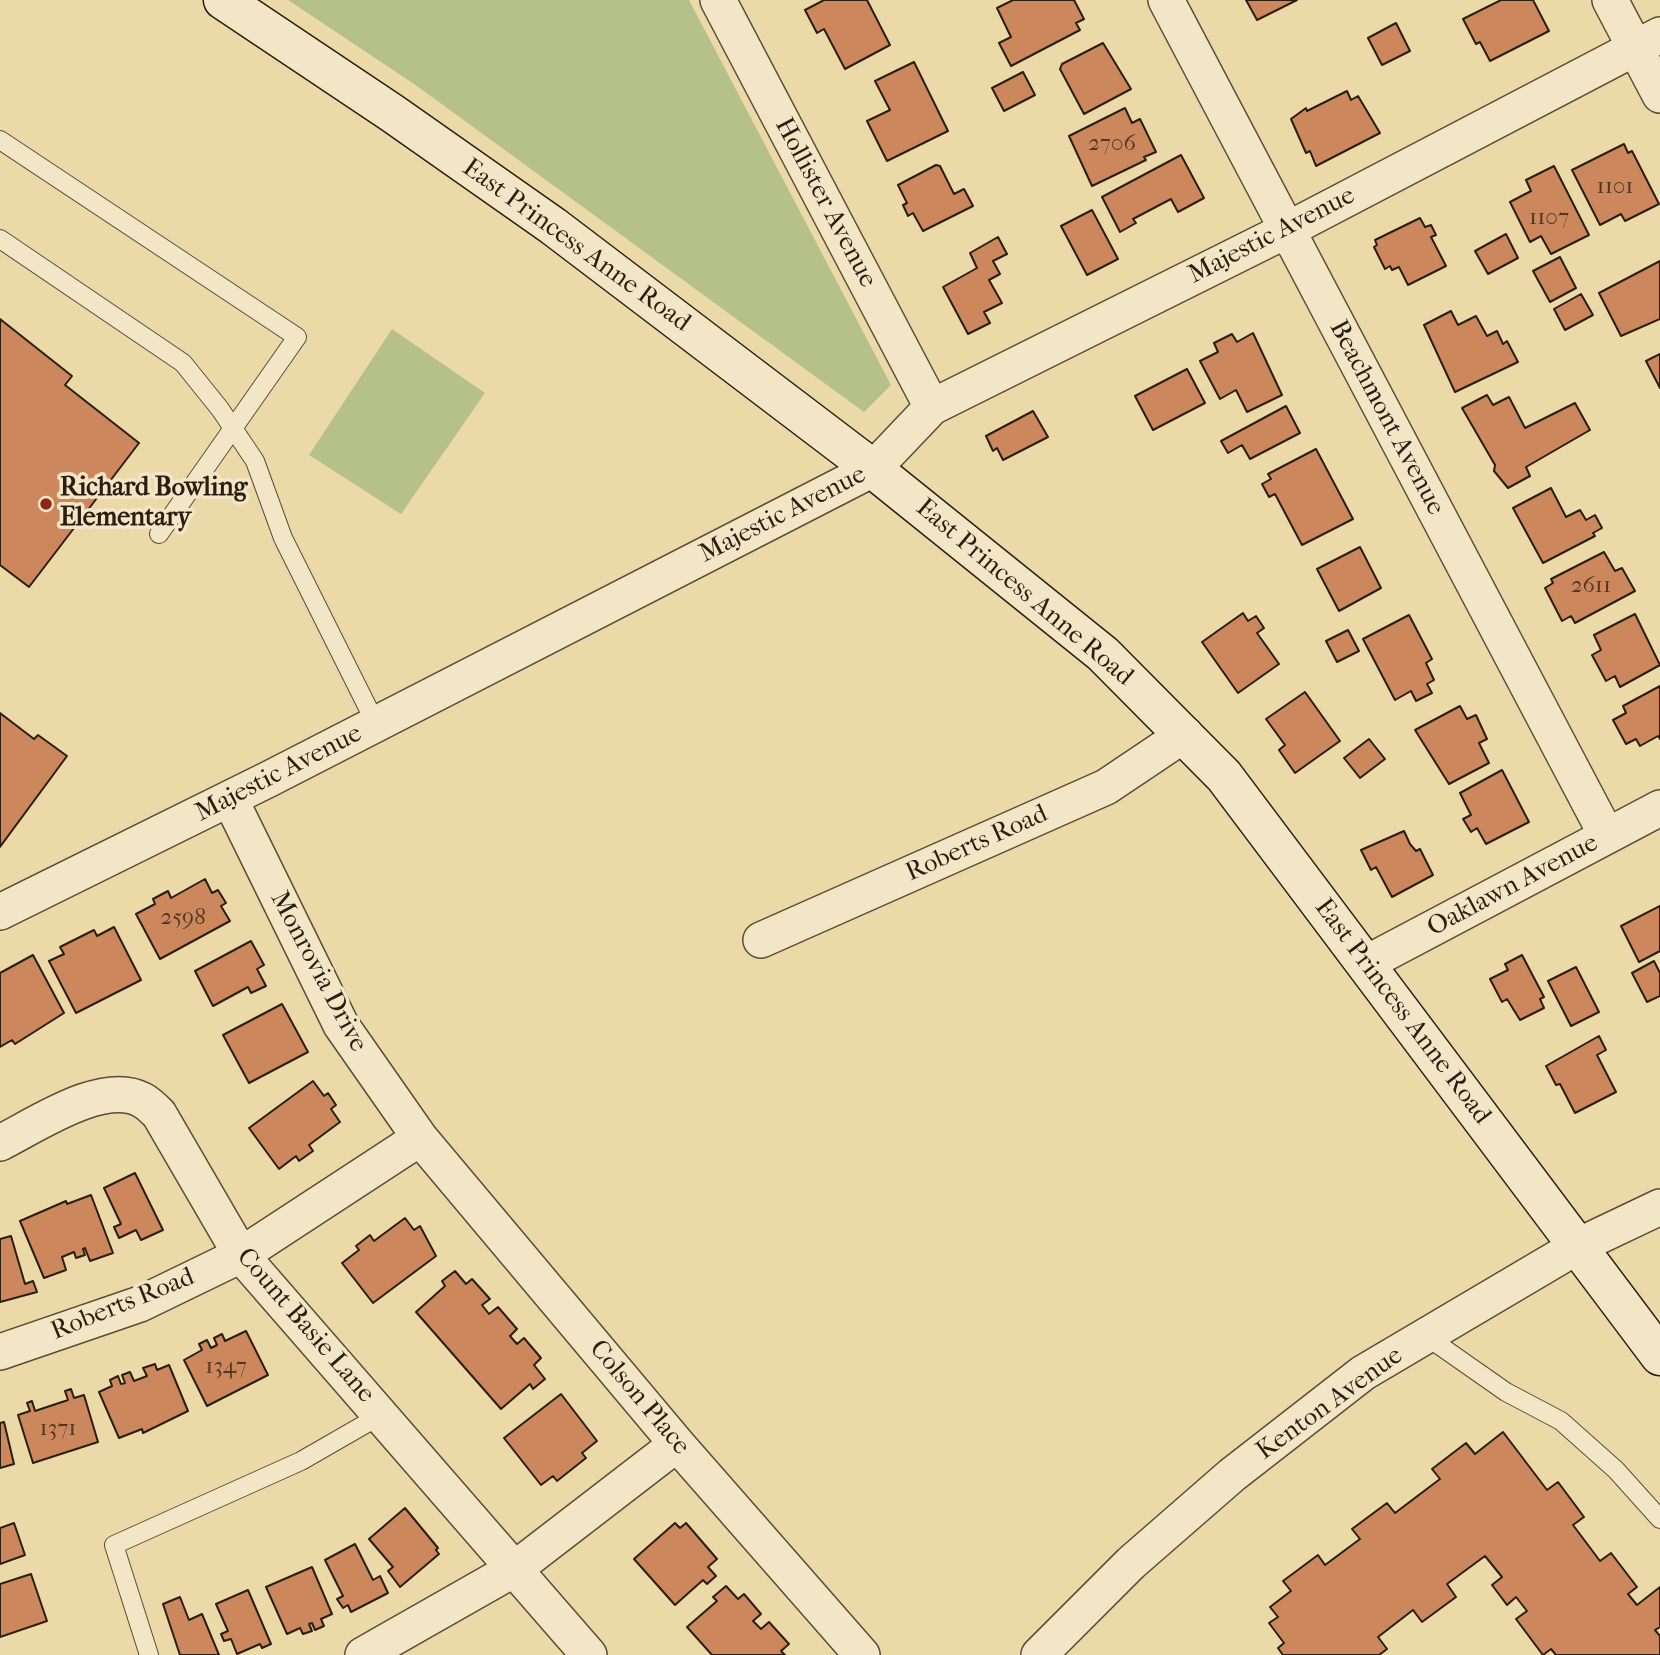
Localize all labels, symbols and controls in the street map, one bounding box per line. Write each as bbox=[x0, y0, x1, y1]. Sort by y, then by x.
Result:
street label: Hollister Avenue bbox=[767, 113, 883, 293]
house number: 2706 bbox=[1088, 130, 1136, 158]
street label: East Princess Anne Road bbox=[456, 153, 696, 339]
house number: 1101 bbox=[1596, 173, 1634, 201]
street label: Majestic Avenue bbox=[1184, 181, 1360, 291]
house number: 1107 bbox=[1529, 204, 1569, 232]
street label: Beachmont Avenue bbox=[1322, 315, 1450, 521]
street label: Majestic Avenue bbox=[695, 460, 871, 570]
place label: Richard Bowling Elementary bbox=[60, 473, 247, 534]
street label: East Princess Anne Road bbox=[909, 493, 1139, 693]
marker: Richard Bowling Elementary bbox=[38, 496, 54, 512]
house number: 2611 bbox=[1571, 572, 1611, 600]
street label: Majestic Avenue bbox=[191, 719, 367, 829]
street label: Roberts Road bbox=[901, 799, 1053, 889]
street label: Oaklawn Avenue bbox=[1422, 828, 1604, 944]
street label: Monrovia Drive bbox=[263, 887, 373, 1057]
street label: East Princess Anne Road bbox=[1307, 893, 1497, 1131]
house number: 2598 bbox=[160, 904, 206, 932]
street label: Count Basie Lane bbox=[229, 1242, 381, 1410]
street label: Roberts Road bbox=[47, 1262, 199, 1348]
street label: Colson Place bbox=[582, 1334, 696, 1462]
street label: Kenton Avenue bbox=[1251, 1341, 1409, 1467]
house number: 1347 bbox=[205, 1353, 247, 1381]
house number: 1371 bbox=[40, 1415, 76, 1443]

